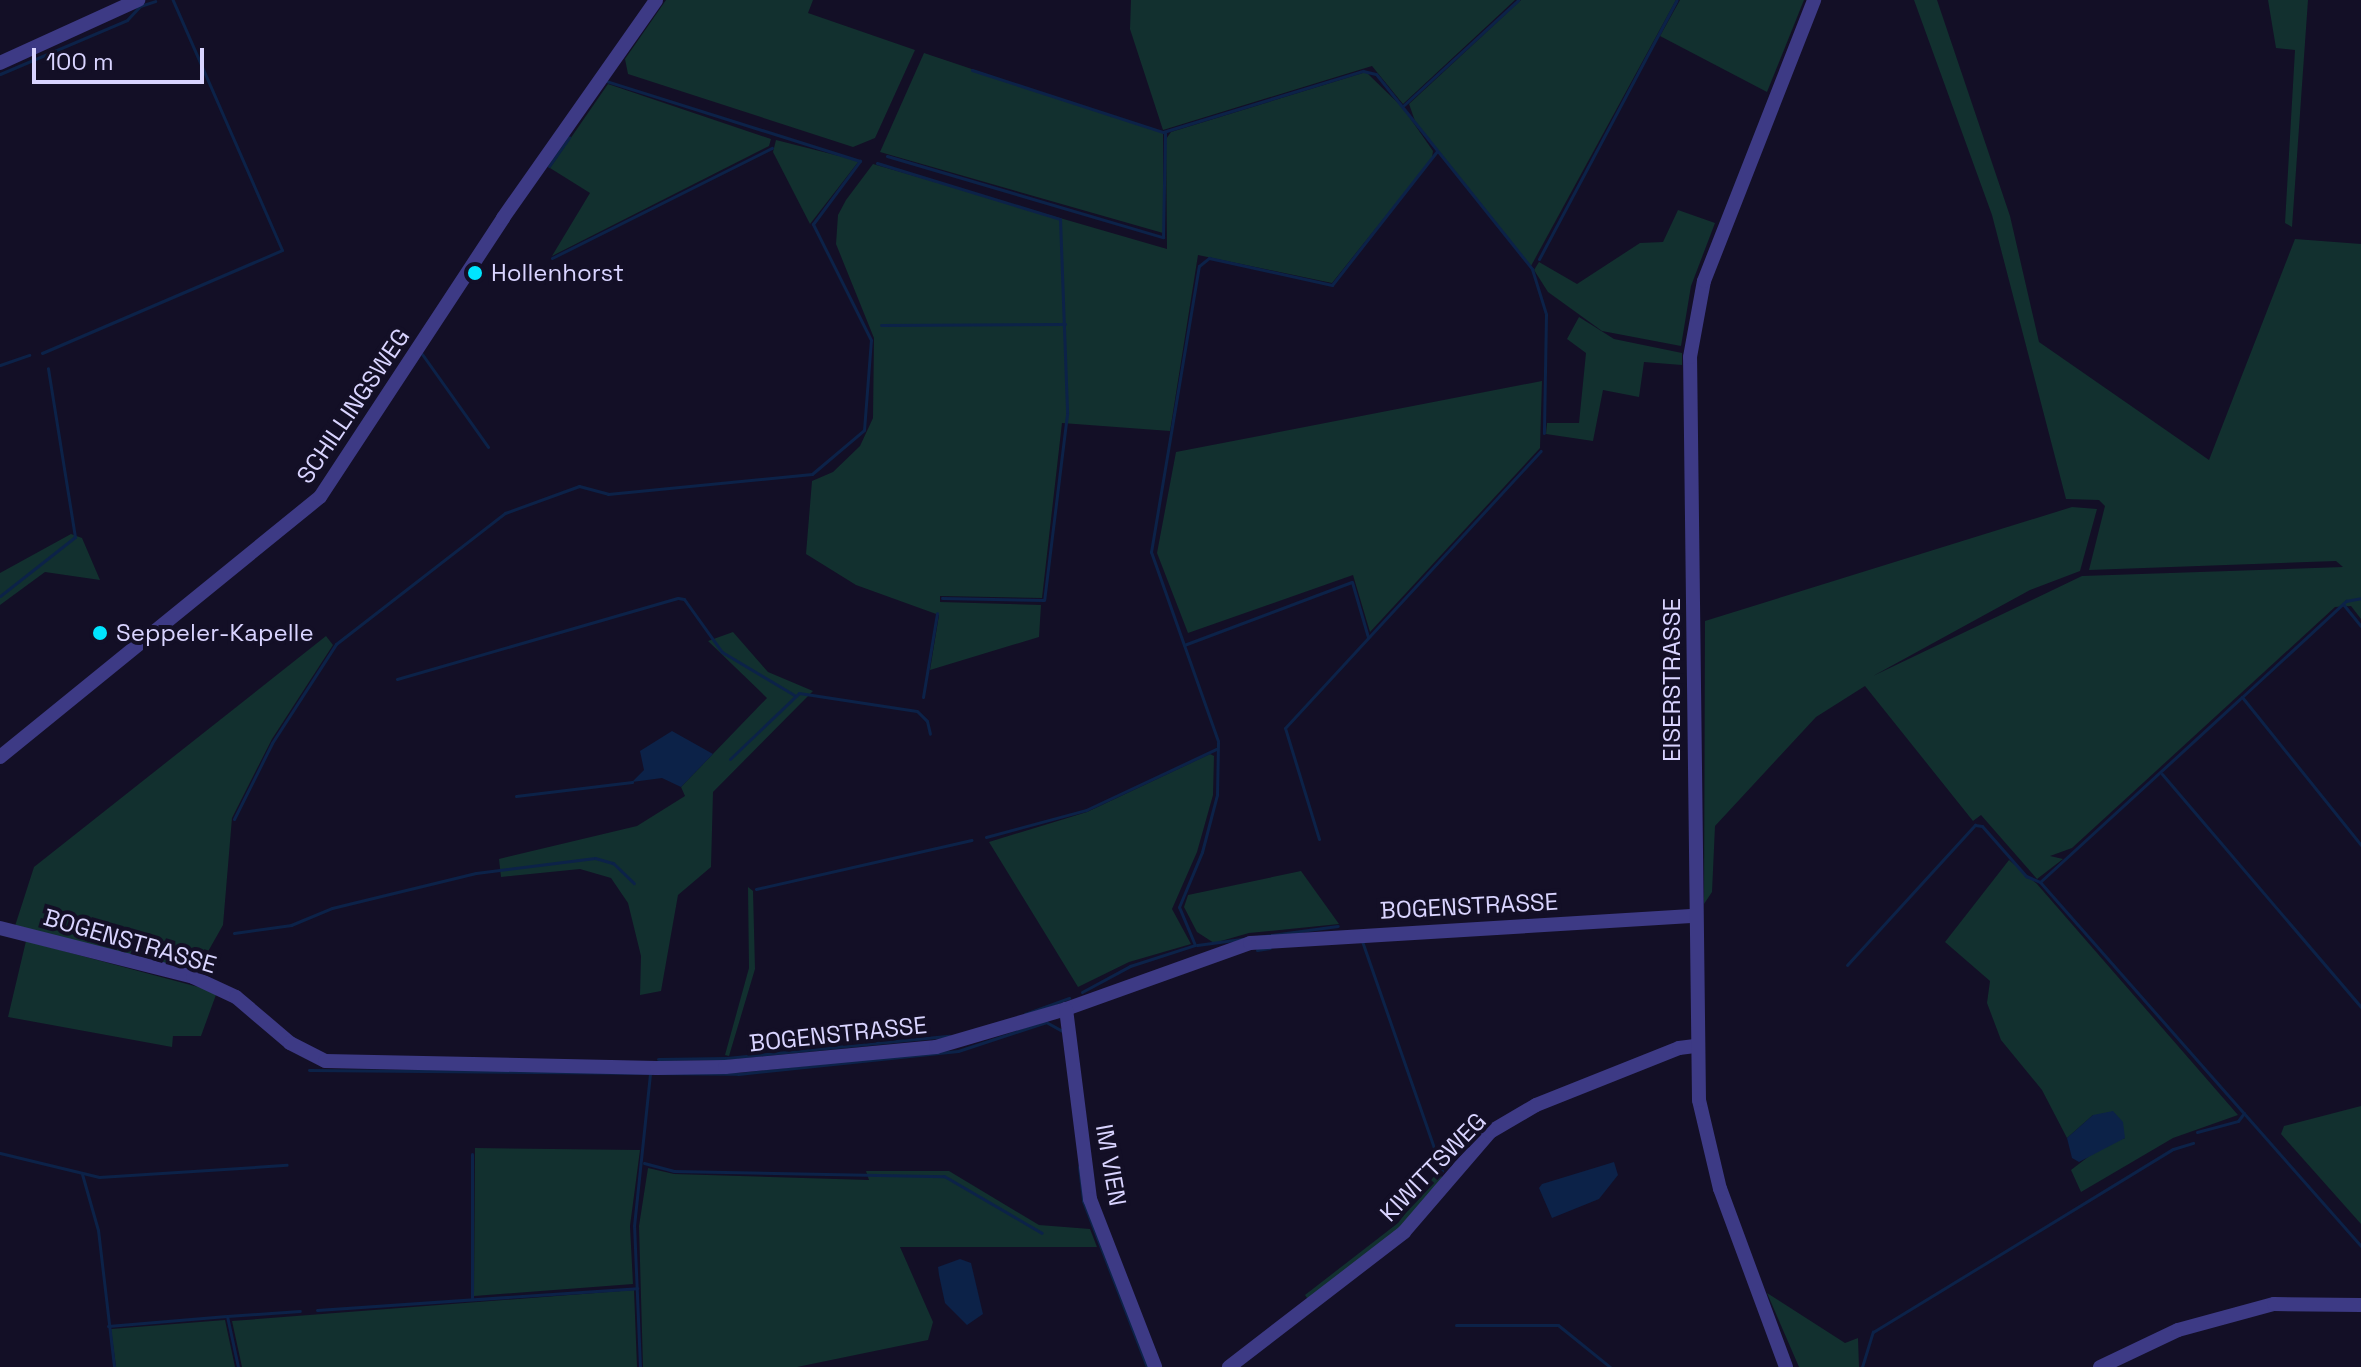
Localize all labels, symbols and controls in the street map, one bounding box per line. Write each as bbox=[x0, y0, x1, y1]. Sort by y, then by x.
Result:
scale bar bbox=[36, 32, 208, 82]
text: 100 m bbox=[46, 46, 114, 77]
place label: Hollenhorst bbox=[491, 259, 624, 287]
marker: Hollenhorst bbox=[466, 264, 484, 282]
street label: SCHILLINGSWEG bbox=[291, 323, 415, 489]
street label: EISERSTRASSE bbox=[1658, 598, 1686, 762]
place label: Seppeler-Kapelle bbox=[116, 619, 314, 647]
marker: Seppeler-Kapelle bbox=[91, 624, 109, 642]
street label: BOGENSTRASSE bbox=[1379, 887, 1559, 925]
street label: BOGENSTRASSE bbox=[40, 903, 220, 979]
street label: BOGENSTRASSE bbox=[748, 1010, 928, 1058]
street label: KIWITTSWEG bbox=[1374, 1107, 1492, 1227]
street label: IM VIEN bbox=[1090, 1122, 1132, 1208]

